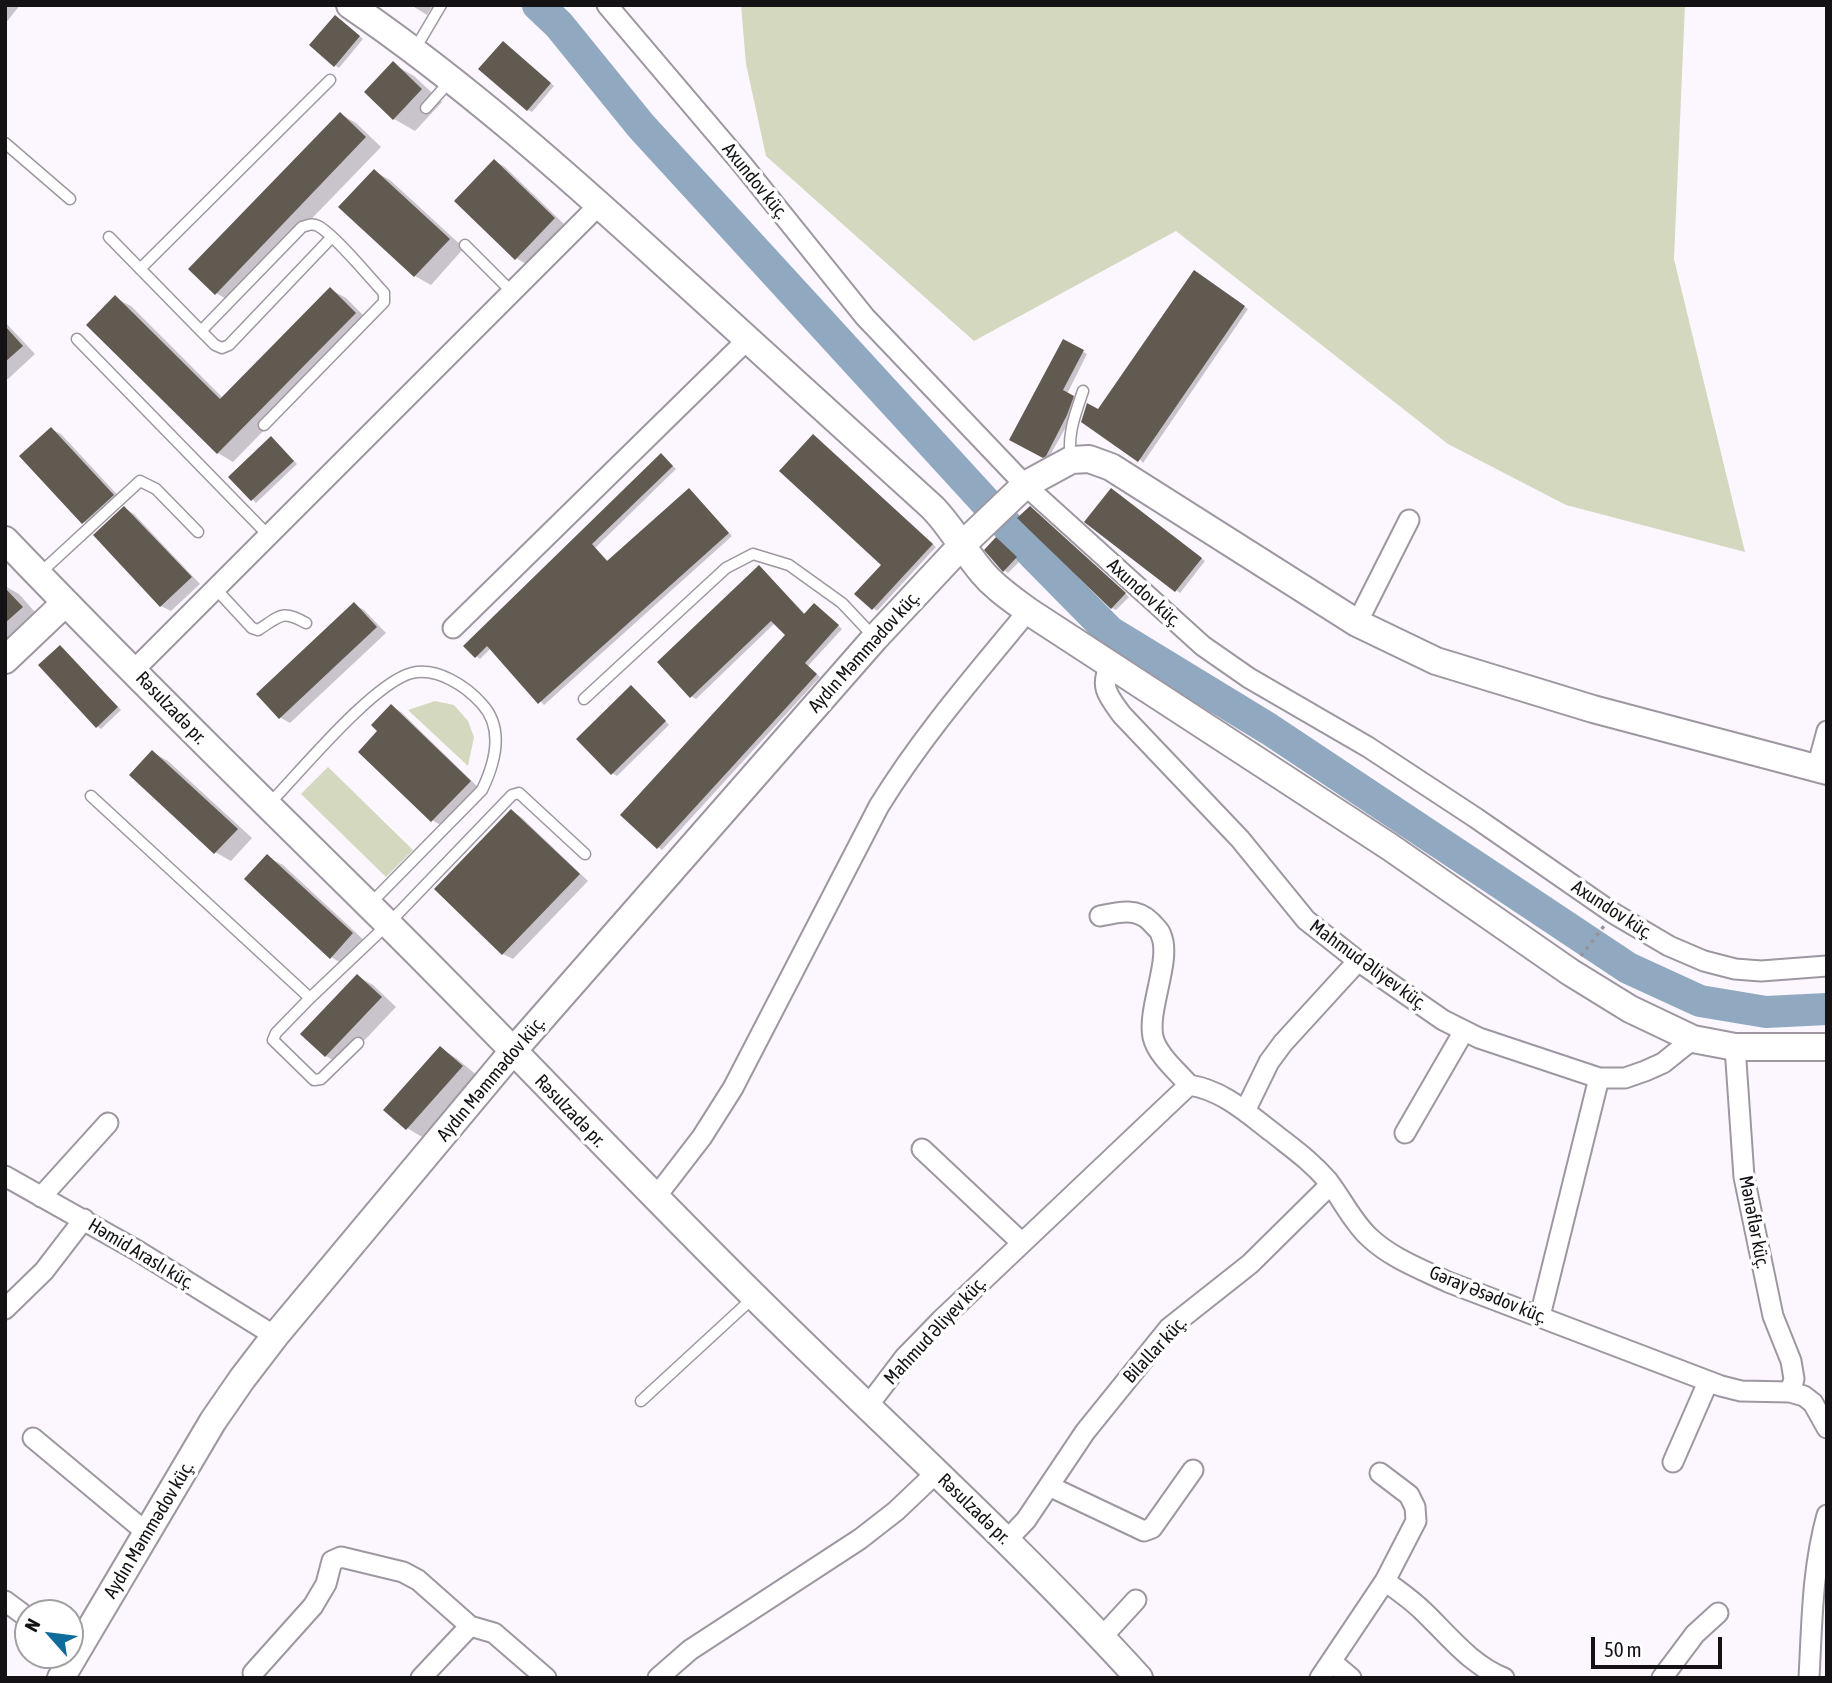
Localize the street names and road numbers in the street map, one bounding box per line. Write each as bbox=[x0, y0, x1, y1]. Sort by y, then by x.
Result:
street label: Axundov küç. bbox=[717, 138, 793, 224]
street label: Axundov küç. bbox=[1102, 554, 1186, 632]
street label: Aydın Məmmədov küç. bbox=[803, 587, 925, 717]
street label: Rəsulzadə pr. bbox=[131, 667, 211, 749]
street label: Axundov küç. bbox=[1567, 876, 1657, 944]
street label: Mahmud Əliyev küç. bbox=[1305, 915, 1431, 1015]
street label: Aydın Məmmədov küç. bbox=[432, 1012, 550, 1146]
street label: Rəsulzadə pr. bbox=[530, 1070, 610, 1152]
street label: Mənəflər küç. bbox=[1734, 1174, 1774, 1270]
street label: Həmid Araslı küç. bbox=[84, 1213, 198, 1295]
street label: Gəray Əsədov küç. bbox=[1426, 1261, 1550, 1329]
street label: Mahmud Əliyev küç. bbox=[879, 1272, 991, 1390]
street label: Bilallar küç. bbox=[1119, 1312, 1191, 1388]
street label: Aydın Məmmədov küç. bbox=[99, 1457, 199, 1603]
street label: Rəsulzadə pr. bbox=[933, 1469, 1015, 1549]

